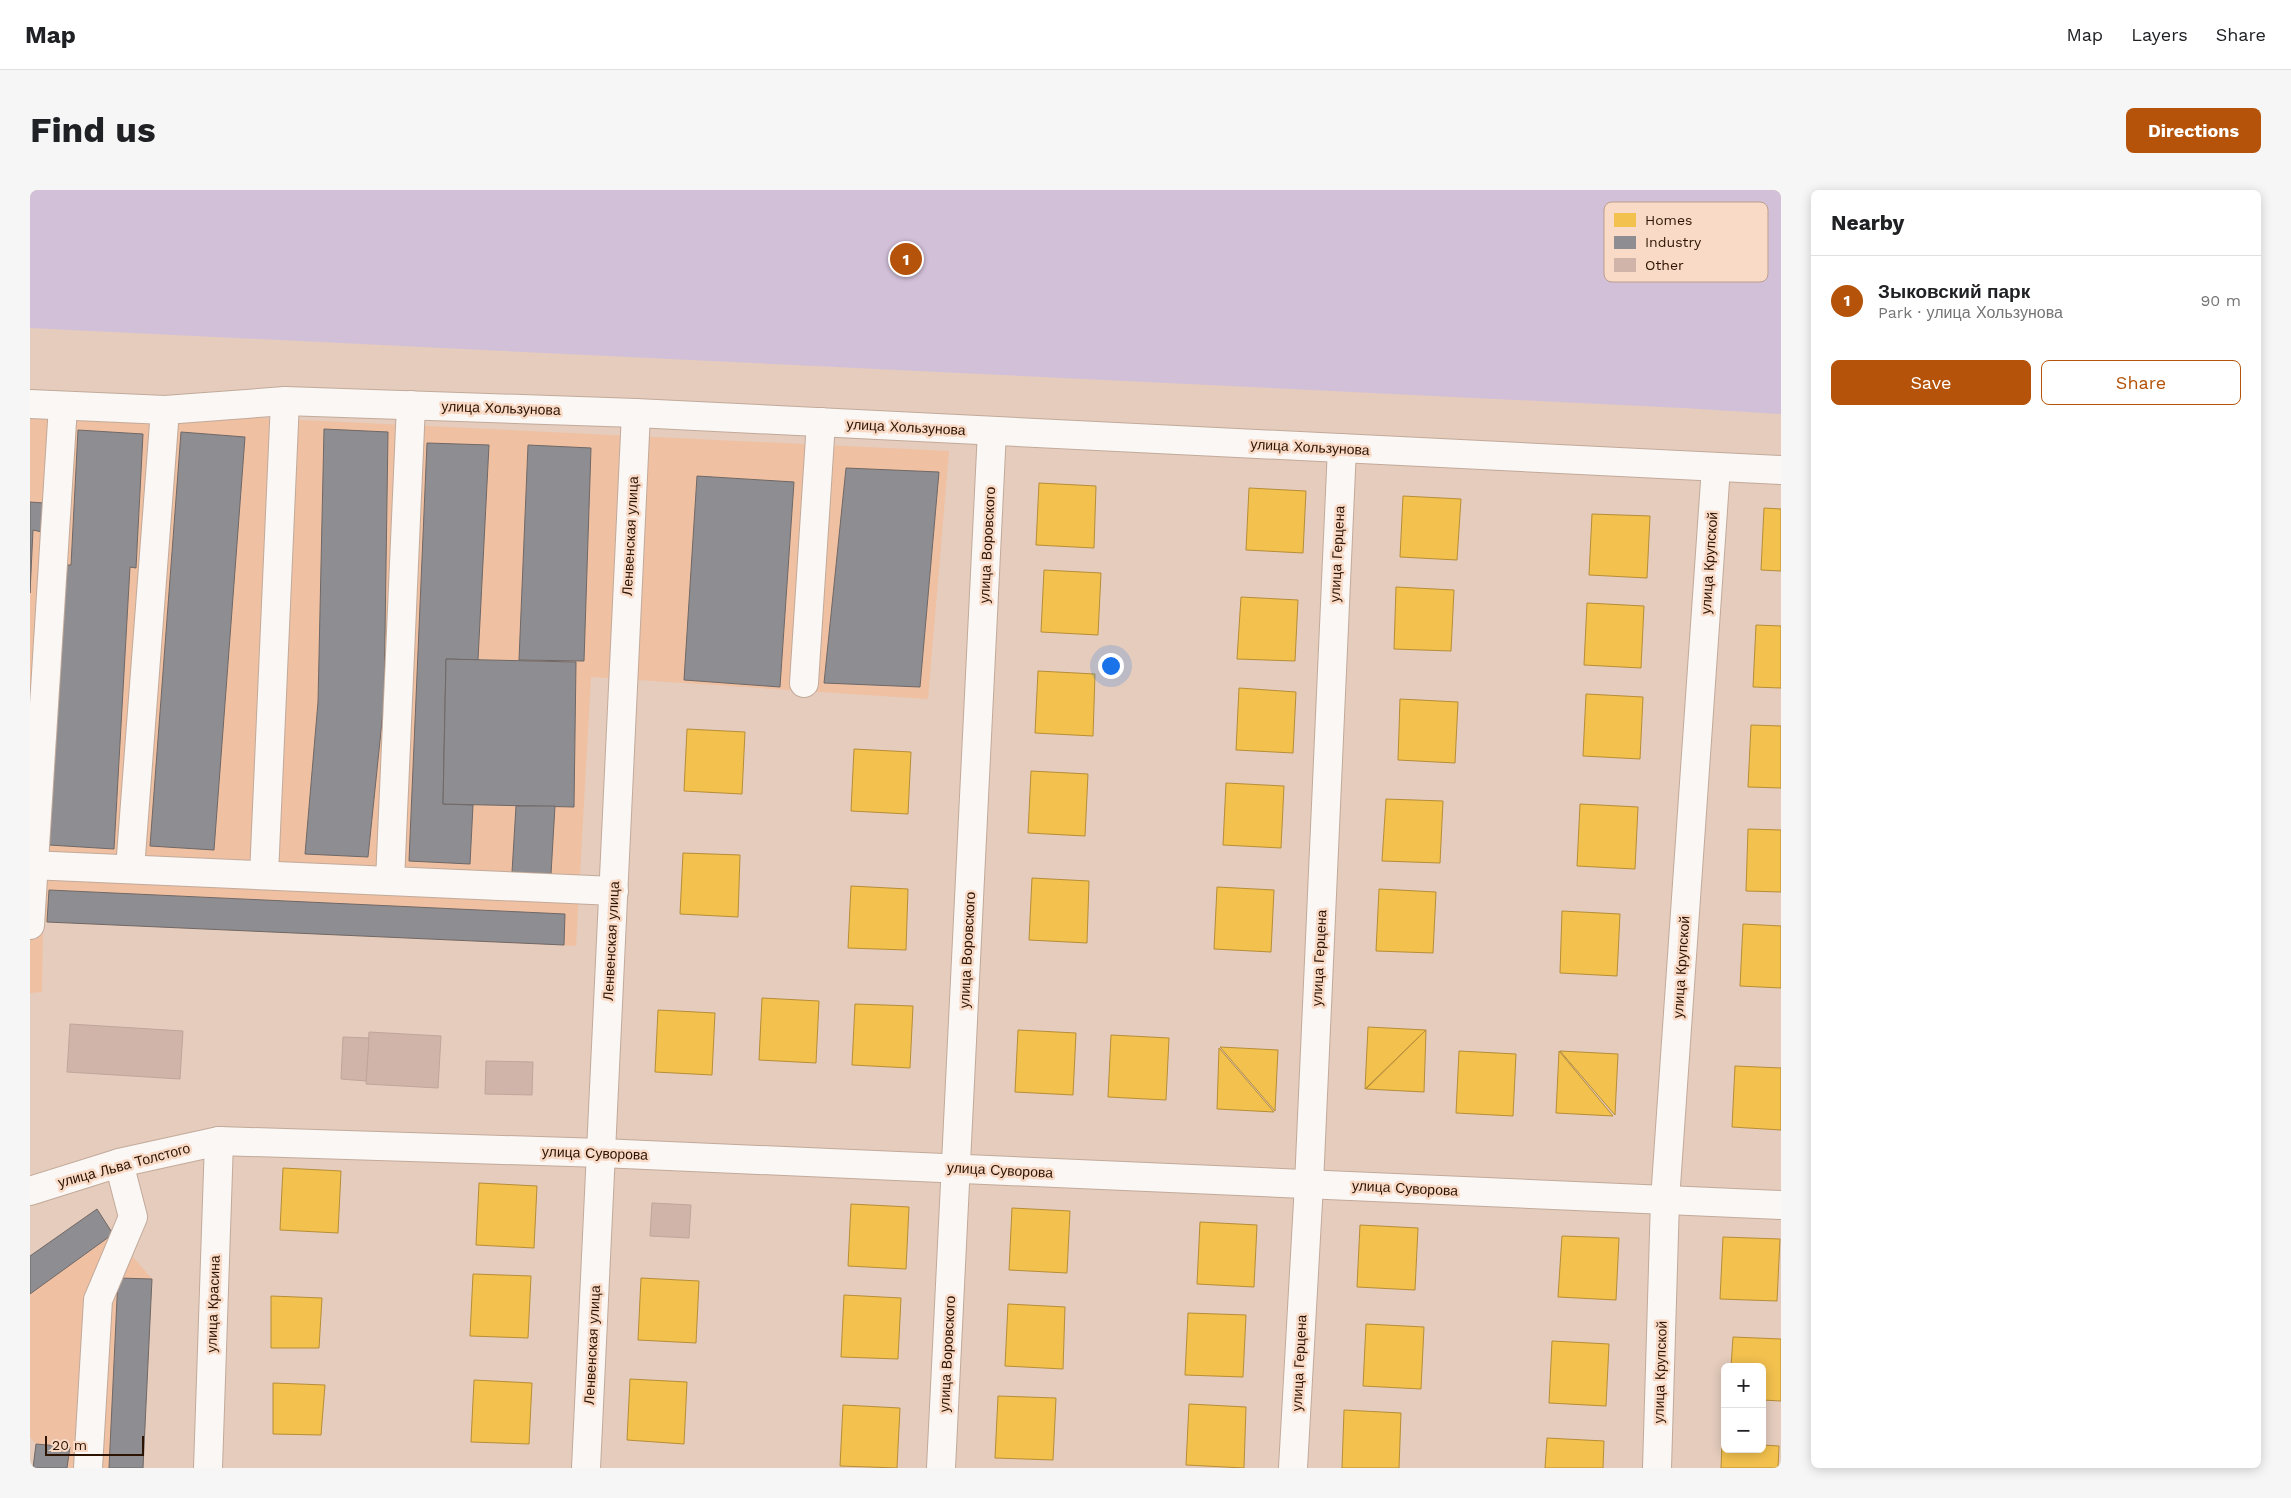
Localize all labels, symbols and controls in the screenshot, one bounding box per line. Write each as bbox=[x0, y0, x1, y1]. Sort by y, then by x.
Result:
text: Map bbox=[25, 21, 76, 49]
text: Map bbox=[2066, 24, 2103, 45]
text: Layers bbox=[2131, 24, 2188, 45]
text: Share bbox=[2216, 24, 2266, 45]
button: Directions bbox=[2126, 108, 2261, 153]
text: Find us bbox=[30, 109, 156, 151]
legend bbox=[1604, 202, 1768, 282]
text: Nearby bbox=[1831, 210, 1904, 235]
text: Homes bbox=[1645, 212, 1692, 228]
text: Industry bbox=[1645, 234, 1702, 250]
pin: 1 bbox=[890, 240, 922, 278]
text: Other bbox=[1645, 257, 1684, 273]
text: Зыковский парк bbox=[1878, 280, 2030, 303]
text: 1 bbox=[1844, 291, 1850, 310]
text: 90 m bbox=[2200, 291, 2241, 310]
text: Park · улица Хользунова bbox=[1878, 303, 2063, 322]
button: Save bbox=[1831, 360, 2031, 405]
button: Share bbox=[2041, 360, 2241, 405]
street label: улица Хользунова bbox=[441, 398, 561, 418]
street label: улица Хользунова bbox=[846, 416, 966, 438]
street label: улица Хользунова bbox=[1250, 436, 1370, 458]
street label: Ленвенская улица bbox=[619, 476, 641, 596]
street label: улица Воровского bbox=[976, 486, 998, 604]
street label: улица Герцена bbox=[1326, 505, 1348, 603]
street label: улица Крупской bbox=[1697, 511, 1721, 615]
your location bbox=[1098, 653, 1124, 679]
street label: Ленвенская улица bbox=[600, 881, 622, 1001]
street label: улица Воровского bbox=[956, 891, 978, 1009]
street label: улица Герцена bbox=[1308, 909, 1330, 1007]
street label: улица Крупской bbox=[1669, 915, 1693, 1019]
street label: улица Льва Толстого bbox=[56, 1140, 192, 1190]
street label: улица Суворова bbox=[542, 1143, 648, 1163]
street label: улица Суворова bbox=[947, 1159, 1054, 1181]
street label: улица Суворова bbox=[1352, 1177, 1459, 1199]
street label: улица Красина bbox=[203, 1255, 223, 1353]
street label: Ленвенская улица bbox=[581, 1285, 603, 1405]
street label: улица Воровского bbox=[936, 1295, 958, 1413]
street label: улица Герцена bbox=[1288, 1314, 1310, 1412]
street label: улица Крупской bbox=[1650, 1320, 1670, 1424]
map controls bbox=[1721, 1363, 1766, 1453]
button: + bbox=[1721, 1363, 1766, 1408]
button: − bbox=[1721, 1408, 1766, 1453]
scale bar bbox=[45, 1433, 144, 1456]
text: 20 m bbox=[52, 1437, 87, 1453]

